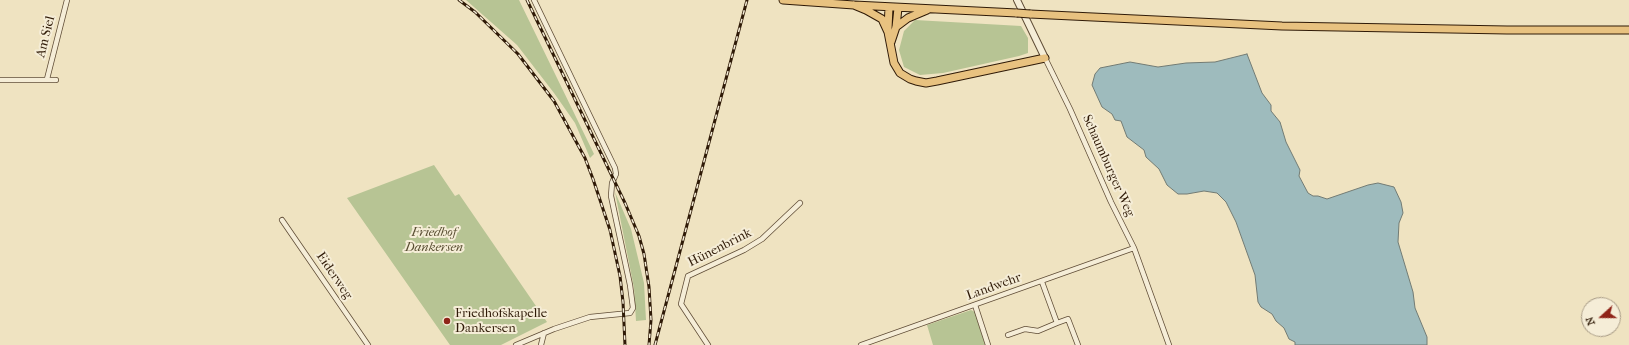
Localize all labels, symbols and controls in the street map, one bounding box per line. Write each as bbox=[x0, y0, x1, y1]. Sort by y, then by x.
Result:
street label: Am Siel bbox=[33, 15, 59, 59]
street label: Schaumburger Weg bbox=[1078, 112, 1138, 220]
park label: Friedhof Dankersen bbox=[405, 225, 463, 256]
street label: Hünenbrink bbox=[686, 225, 754, 271]
street label: Eiderweg bbox=[313, 249, 355, 303]
street label: Landwehr bbox=[965, 270, 1023, 304]
north arrow bbox=[1581, 297, 1621, 337]
place label: Friedhofskapelle Dankersen bbox=[455, 306, 547, 337]
text: N bbox=[1583, 315, 1598, 327]
marker: Friedhofskapelle Dankersen bbox=[442, 316, 452, 326]

